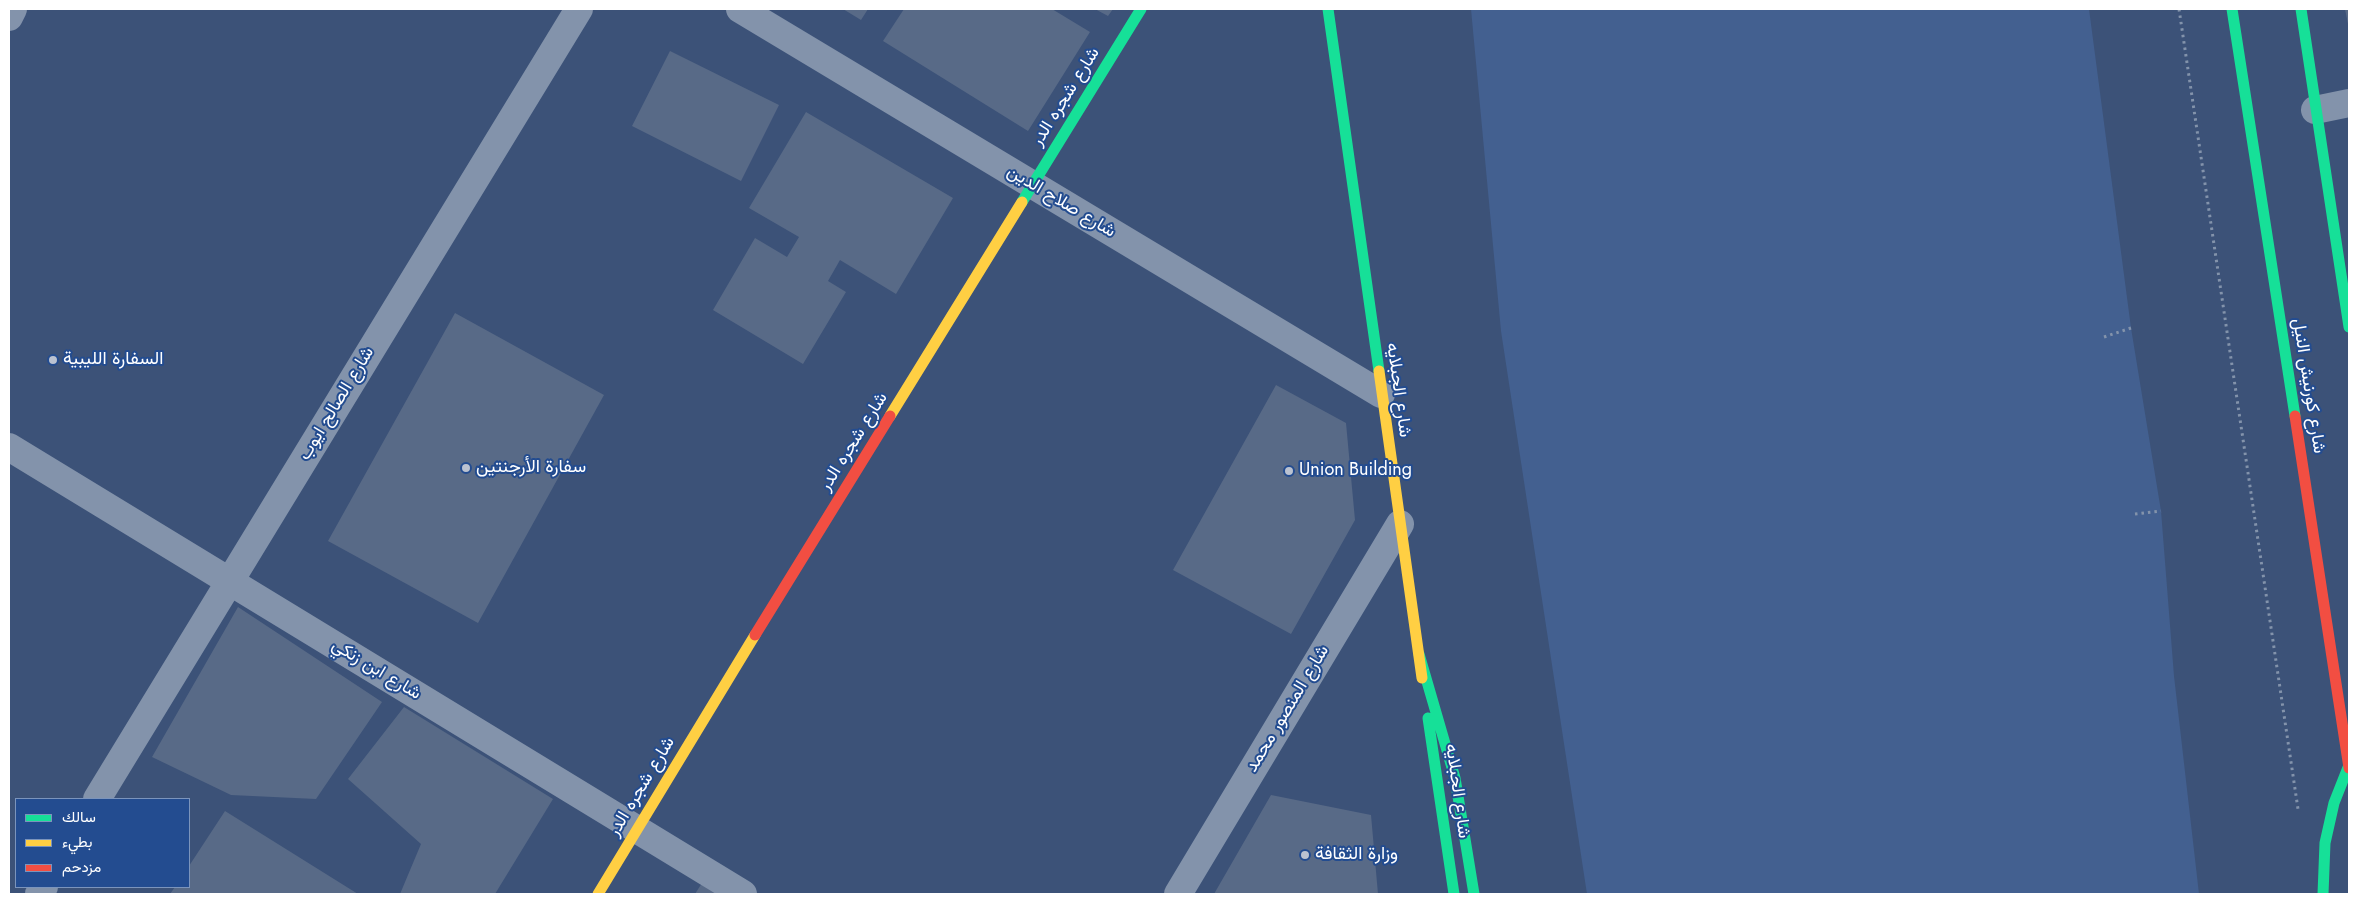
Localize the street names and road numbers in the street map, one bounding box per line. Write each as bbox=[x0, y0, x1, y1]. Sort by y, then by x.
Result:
street label: شارع شجره الدر bbox=[1027, 44, 1105, 150]
street label: شارع صلاح الدين bbox=[1003, 161, 1119, 243]
street label: شارع كورنيش النيل bbox=[2287, 317, 2329, 455]
street label: شارع الجبلايه bbox=[1381, 341, 1415, 439]
street label: شارع الصالح ايوب bbox=[295, 343, 379, 465]
street label: شارع شجره الدر bbox=[815, 389, 893, 495]
street label: شارع ابن زنكي bbox=[327, 635, 425, 705]
street label: شارع المنصور محمد bbox=[1242, 642, 1334, 776]
street label: شارع شجره الدر bbox=[604, 733, 680, 841]
street label: شارع الجبلايه bbox=[1440, 742, 1474, 840]

